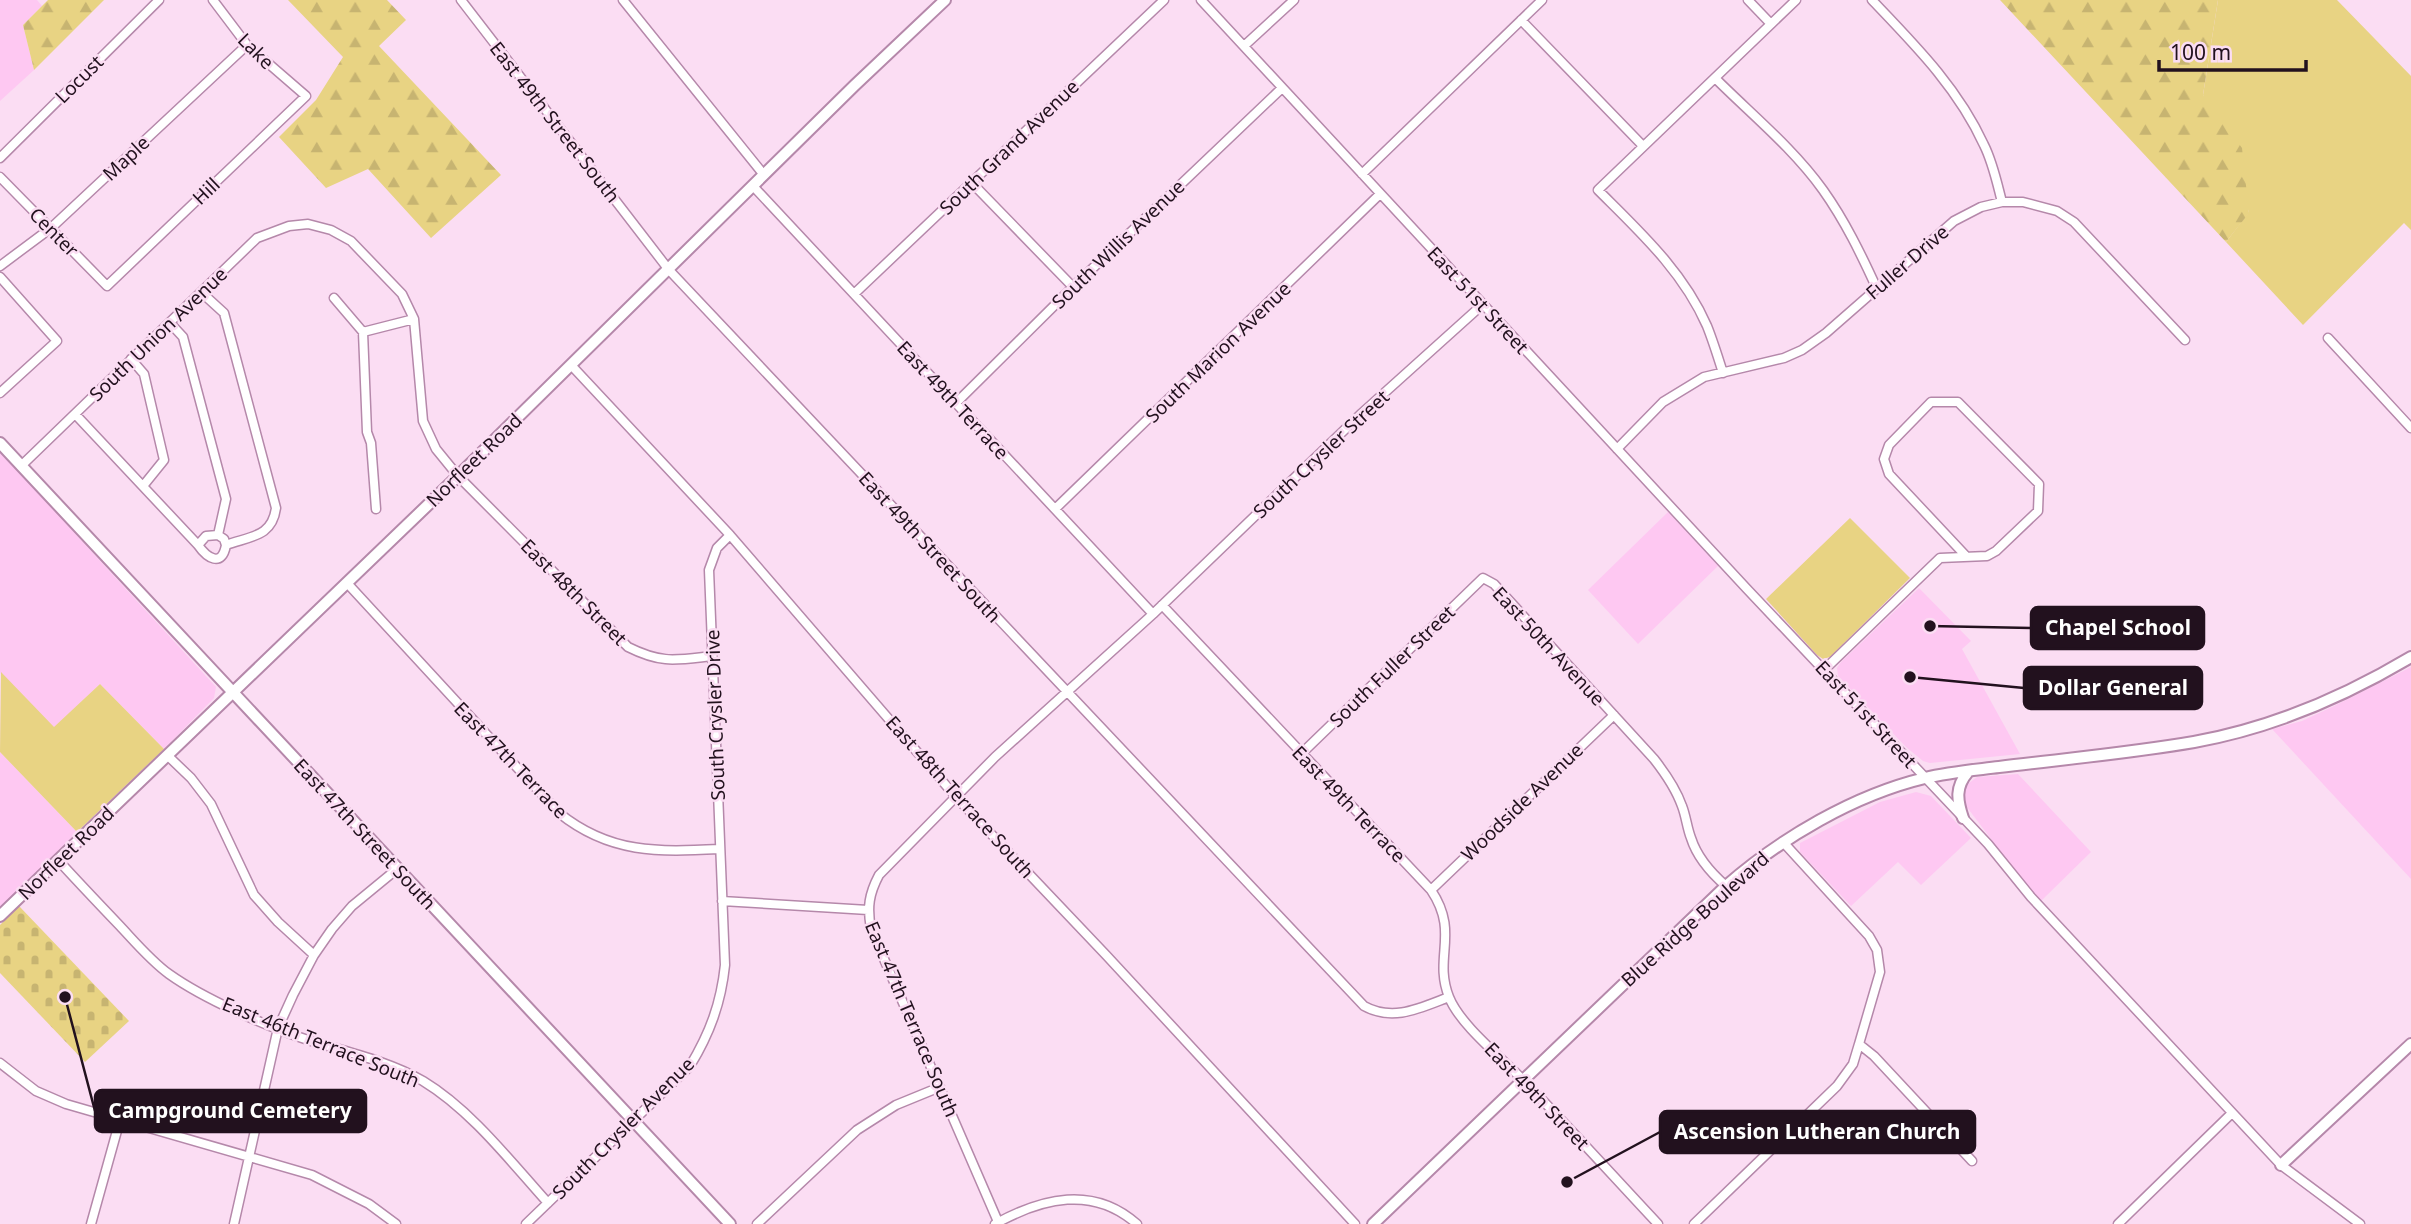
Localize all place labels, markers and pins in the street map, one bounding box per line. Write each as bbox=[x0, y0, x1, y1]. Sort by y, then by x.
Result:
callout: Chapel School bbox=[2031, 607, 2204, 649]
callout: Dollar General bbox=[2024, 667, 2202, 709]
callout: Campground Cemetery bbox=[95, 1090, 366, 1132]
callout: Ascension Lutheran Church bbox=[1660, 1111, 1975, 1153]

